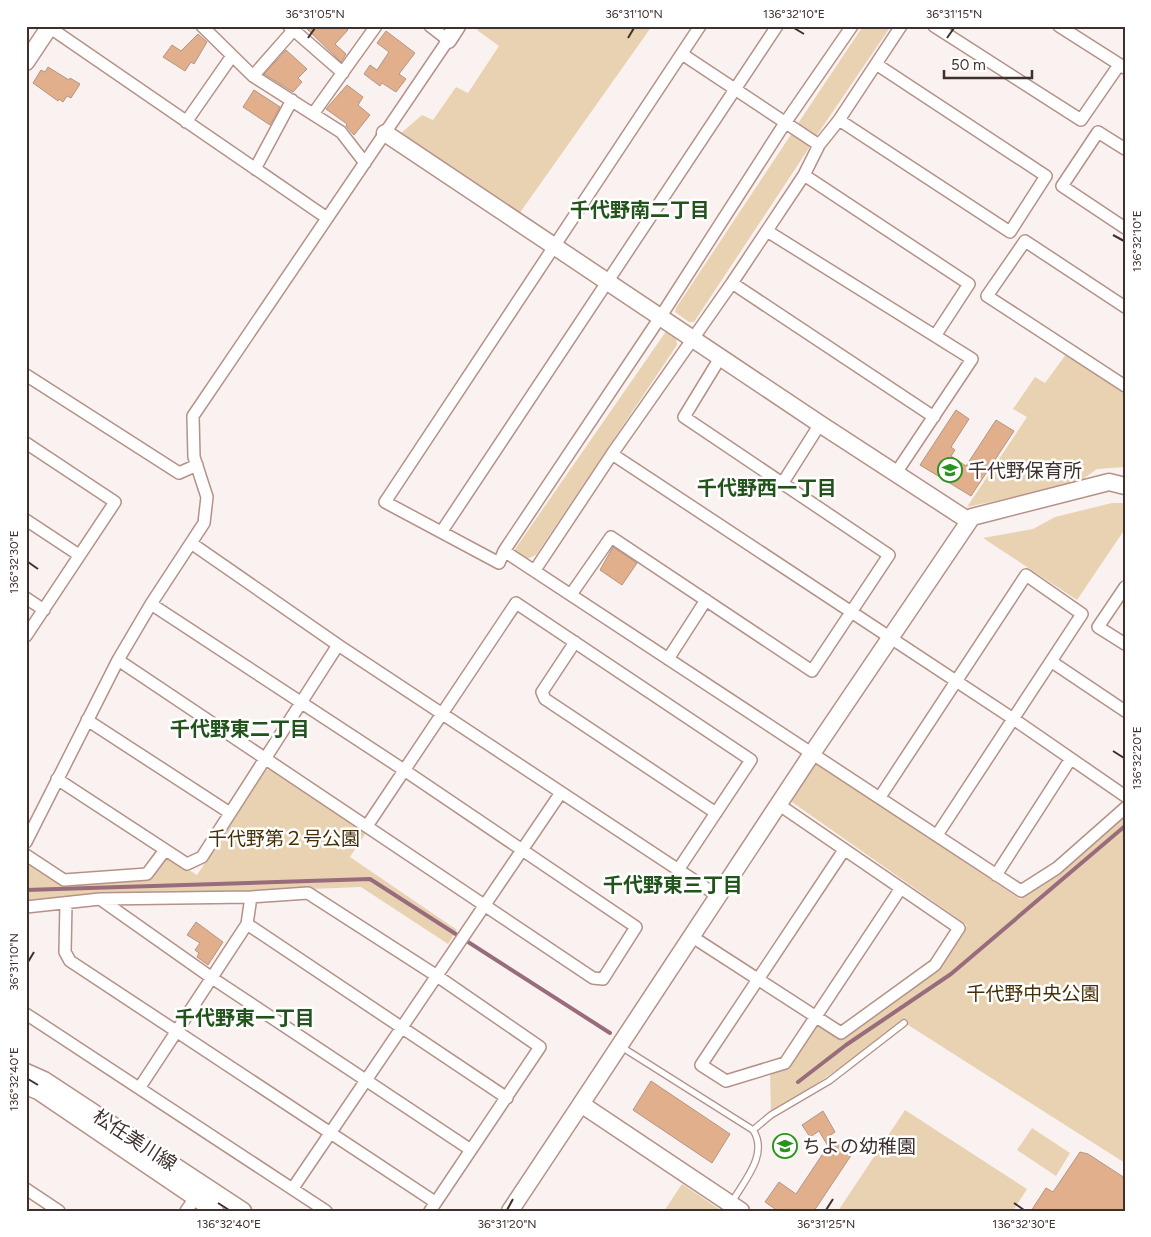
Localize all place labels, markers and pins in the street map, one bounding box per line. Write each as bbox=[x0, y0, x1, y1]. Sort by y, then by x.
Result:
school or university icon: 千代野保育所 bbox=[937, 457, 963, 483]
place label: 千代野保育所 bbox=[968, 459, 1082, 482]
school or university icon: ちよの幼稚園 bbox=[772, 1133, 798, 1159]
place label: ちよの幼稚園 bbox=[802, 1135, 916, 1158]

